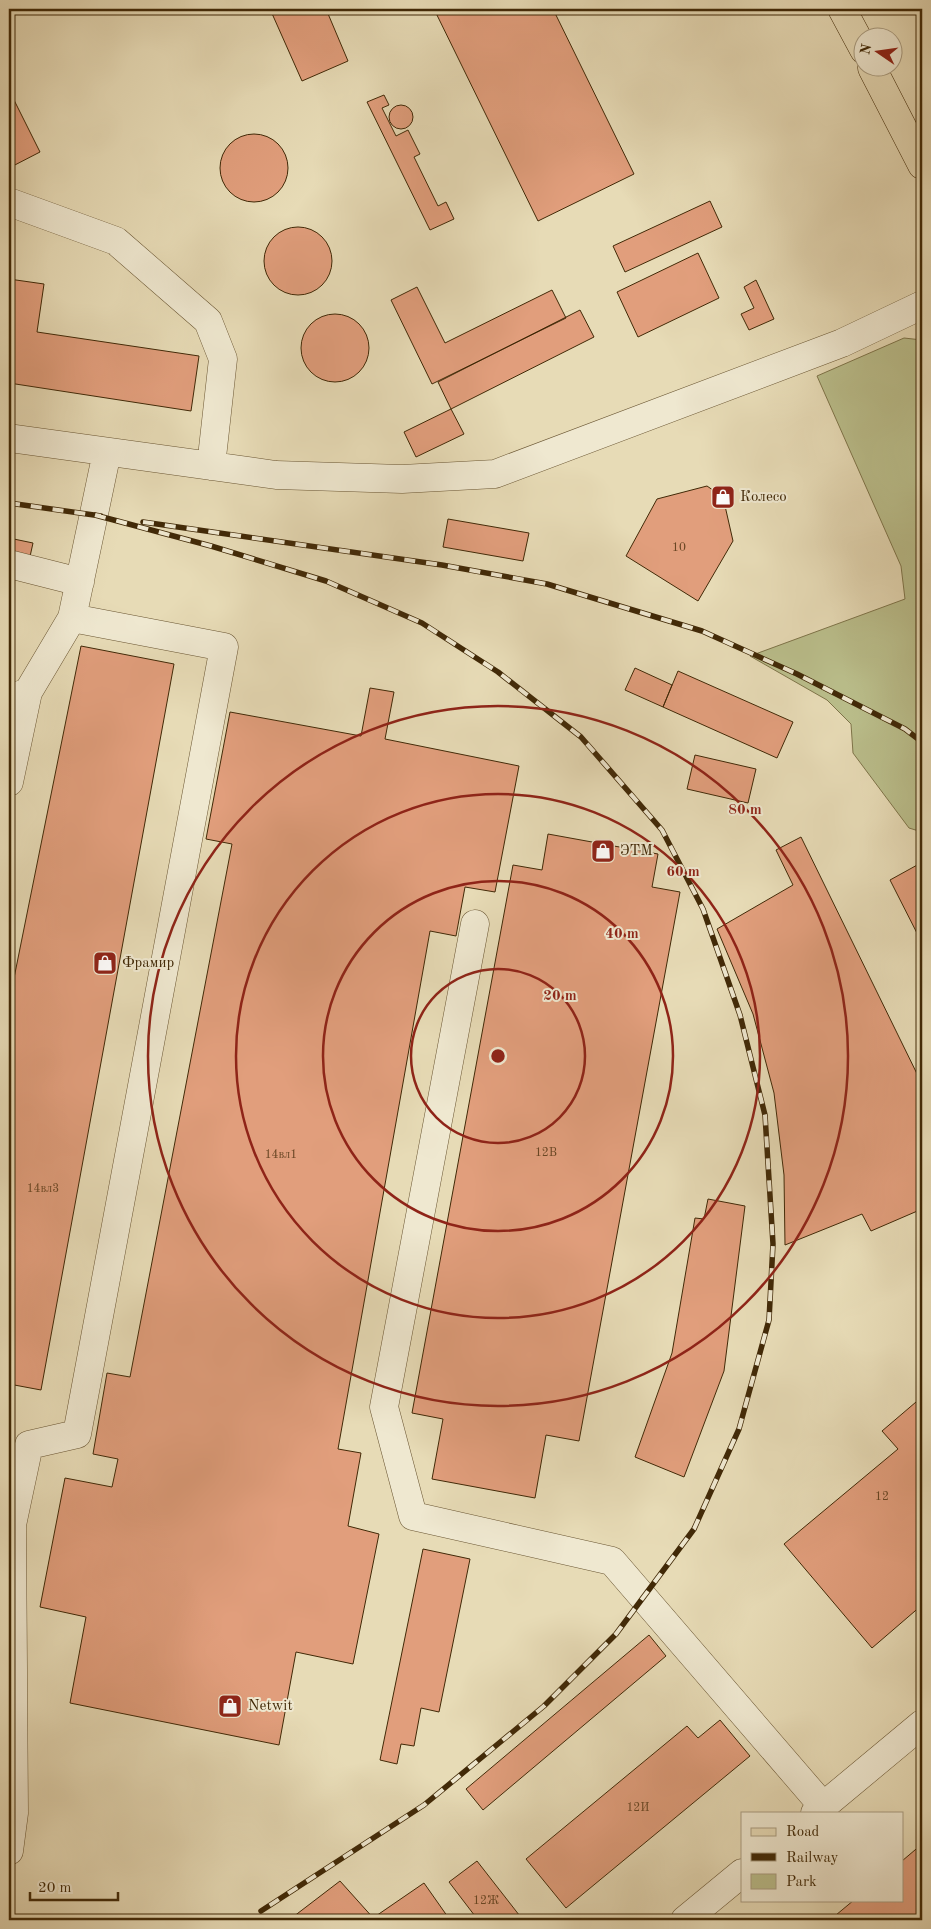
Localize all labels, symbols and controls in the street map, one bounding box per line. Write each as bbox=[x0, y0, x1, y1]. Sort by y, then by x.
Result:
north arrow bbox=[854, 28, 904, 78]
text: N bbox=[858, 42, 874, 56]
shop icon: Колесо bbox=[710, 484, 736, 510]
place label: Колесо bbox=[740, 490, 787, 505]
house number: 10 bbox=[672, 542, 686, 554]
text: 80 m bbox=[728, 803, 762, 818]
shop icon: ЭТМ bbox=[590, 838, 616, 864]
place label: ЭТМ bbox=[620, 844, 653, 859]
text: 60 m bbox=[666, 865, 700, 880]
text: 40 m bbox=[605, 927, 639, 942]
shop icon: Фрамир bbox=[92, 950, 118, 976]
place label: Фрамир bbox=[122, 956, 174, 971]
text: 20 m bbox=[543, 989, 577, 1004]
centre of rings bbox=[489, 1047, 507, 1065]
house number: 12В bbox=[535, 1147, 557, 1159]
house number: 14вл1 bbox=[265, 1149, 297, 1161]
house number: 14вл3 bbox=[27, 1183, 59, 1195]
house number: 12 bbox=[875, 1491, 889, 1503]
shop icon: Netwit bbox=[217, 1693, 243, 1719]
place label: Netwit bbox=[248, 1699, 293, 1714]
house number: 12И bbox=[626, 1802, 650, 1814]
legend bbox=[741, 1812, 904, 1902]
text: Road bbox=[786, 1825, 820, 1840]
text: Railway bbox=[786, 1851, 839, 1866]
scale bar bbox=[30, 1869, 118, 1901]
text: Park bbox=[786, 1875, 817, 1890]
text: 20 m bbox=[38, 1881, 72, 1896]
house number: 12Ж bbox=[473, 1895, 499, 1907]

